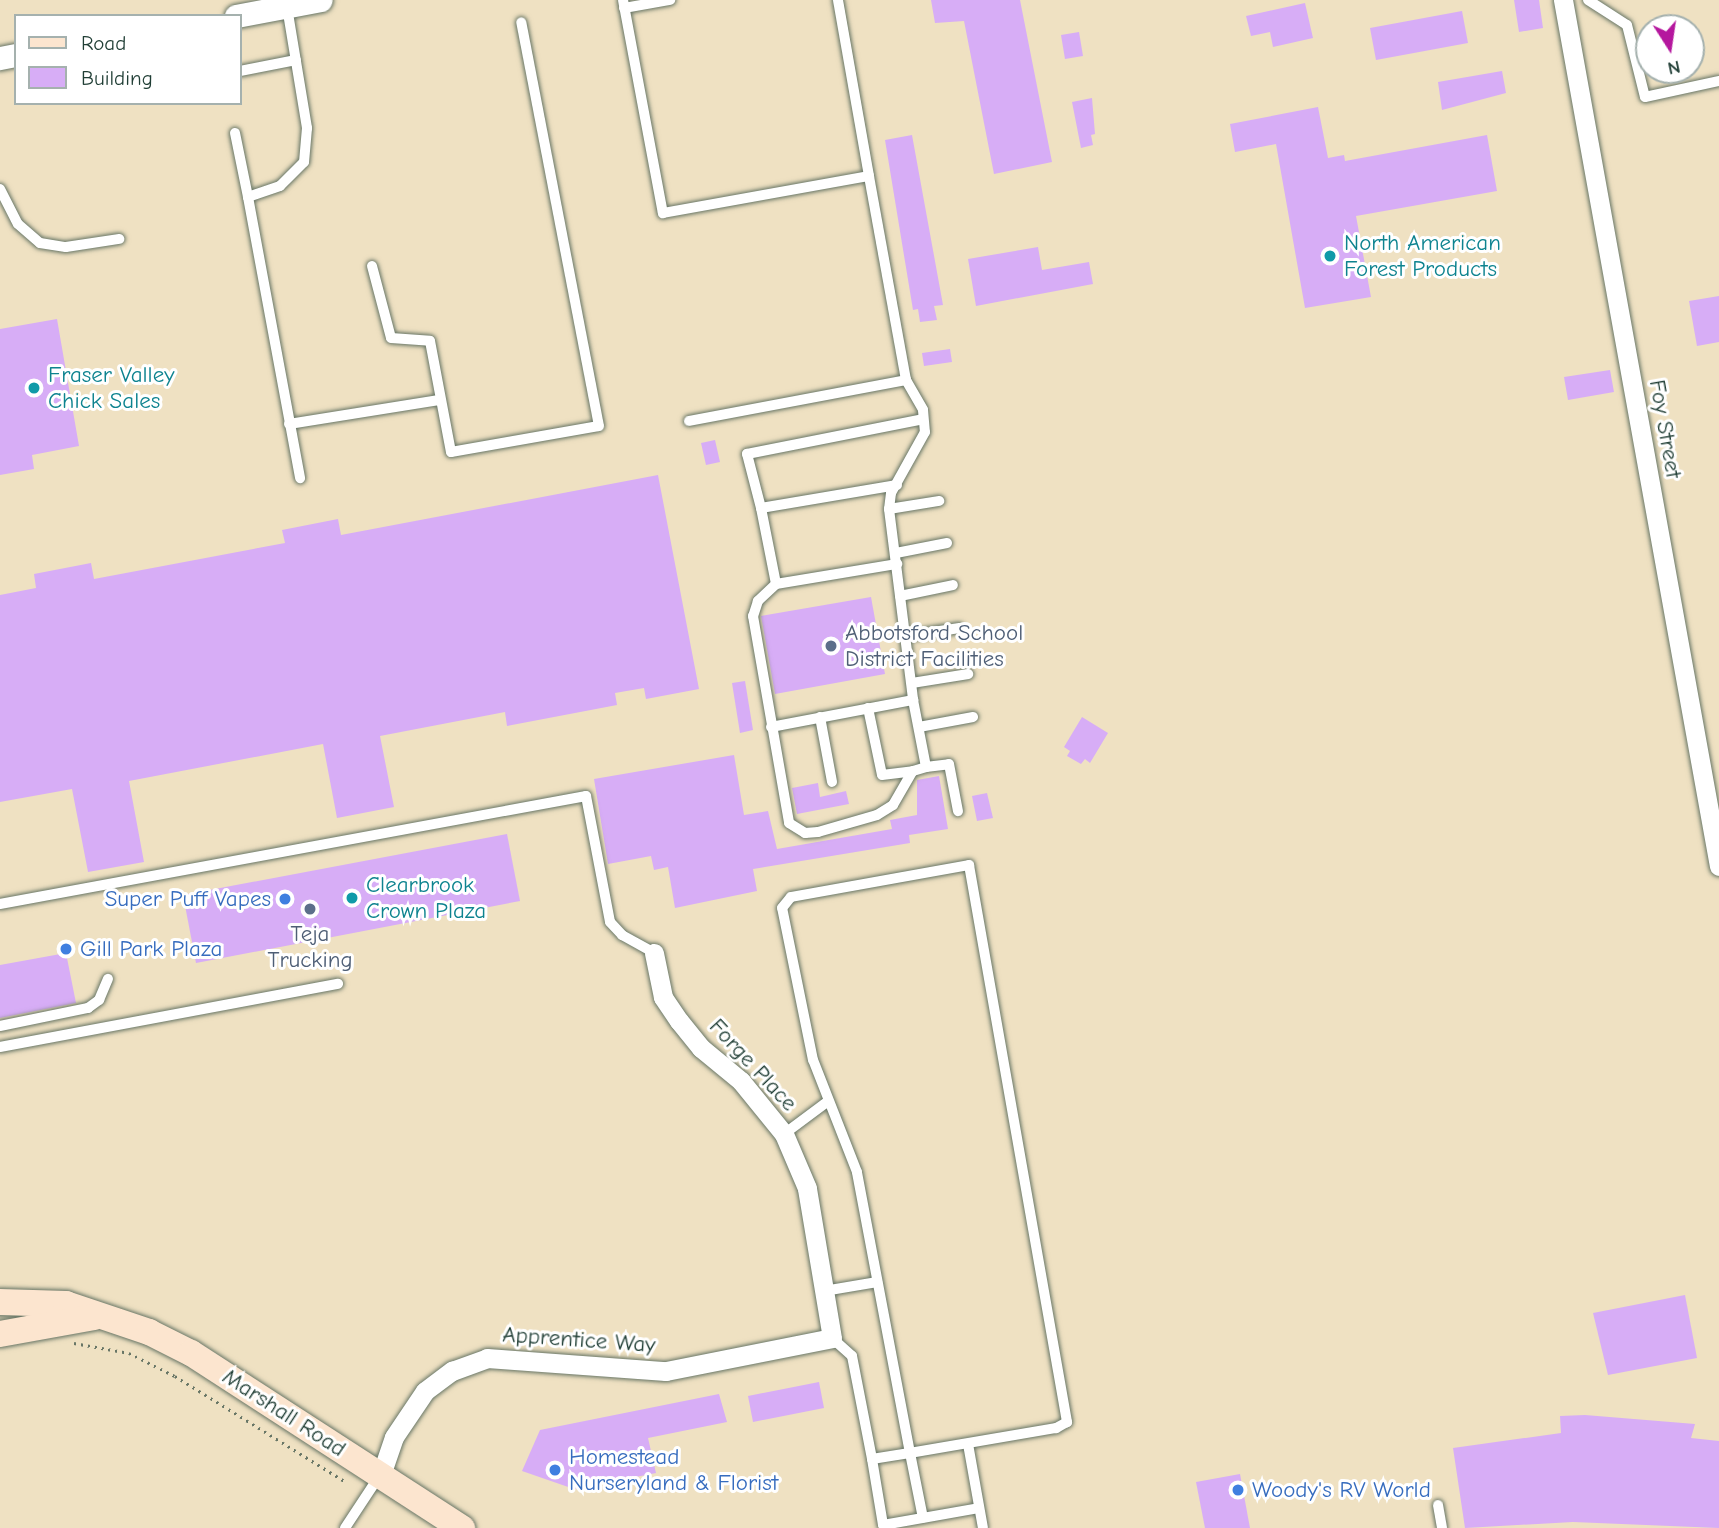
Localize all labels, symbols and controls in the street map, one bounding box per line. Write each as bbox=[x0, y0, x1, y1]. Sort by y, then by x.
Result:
legend bbox=[14, 14, 242, 105]
north arrow bbox=[1635, 14, 1705, 84]
text: Road bbox=[81, 31, 126, 55]
text: N bbox=[1666, 56, 1682, 80]
text: Building bbox=[81, 66, 153, 90]
place label: North American Forest Products bbox=[1344, 229, 1501, 283]
marker: North American Forest Products bbox=[1322, 248, 1338, 264]
place label: Fraser Valley Chick Sales bbox=[48, 361, 174, 415]
street label: Foy Street bbox=[1643, 378, 1687, 480]
marker: Fraser Valley Chick Sales bbox=[26, 380, 42, 396]
place label: Abbotsford School District Facilities bbox=[845, 619, 1023, 673]
marker: Abbotsford School District Facilities bbox=[823, 638, 839, 654]
place label: Clearbrook Crown Plaza bbox=[366, 871, 486, 925]
place label: Super Puff Vapes bbox=[105, 885, 271, 913]
marker: Clearbrook Crown Plaza bbox=[344, 890, 360, 906]
marker: Super Puff Vapes bbox=[277, 891, 293, 907]
marker: Teja Trucking bbox=[302, 901, 318, 917]
place label: Teja Trucking bbox=[267, 920, 353, 974]
place label: Gill Park Plaza bbox=[80, 935, 222, 963]
marker: Gill Park Plaza bbox=[58, 941, 74, 957]
street label: Forge Place bbox=[703, 1013, 803, 1117]
street label: Apprentice Way bbox=[502, 1321, 656, 1359]
street label: Marshall Road bbox=[217, 1363, 351, 1463]
place label: Homestead Nurseryland & Florist bbox=[569, 1443, 778, 1497]
marker: Homestead Nurseryland & Florist bbox=[547, 1462, 563, 1478]
place label: Woody's RV World bbox=[1252, 1476, 1431, 1504]
marker: Woody's RV World bbox=[1230, 1482, 1246, 1498]

